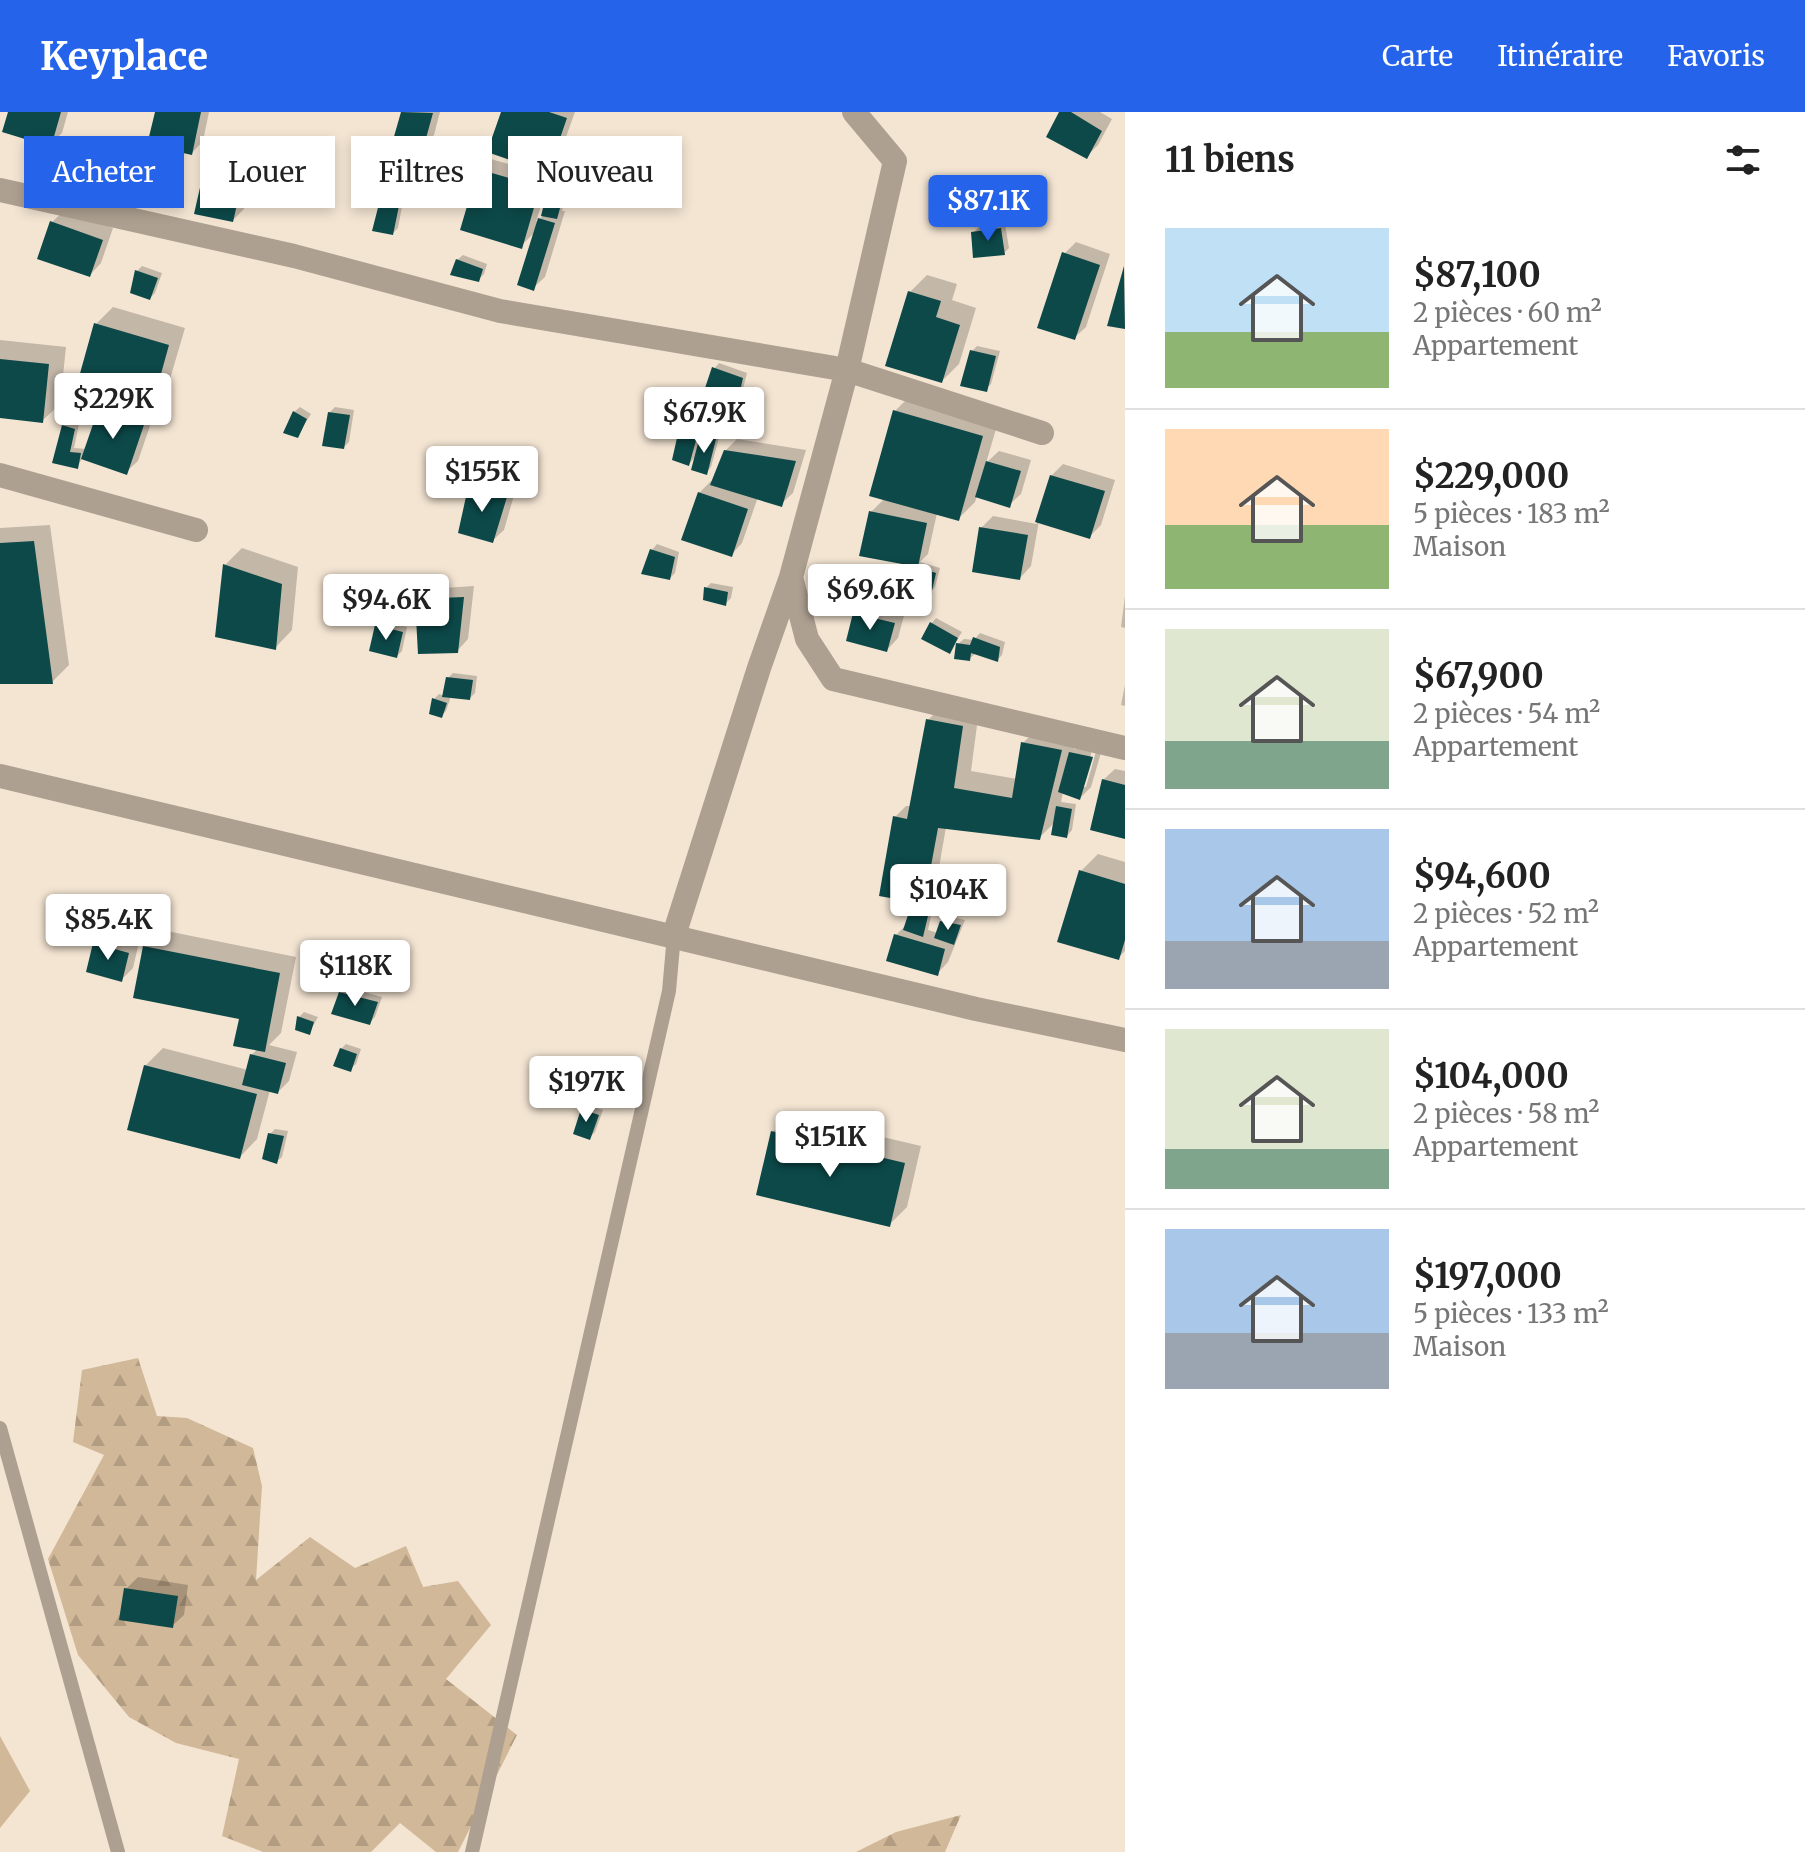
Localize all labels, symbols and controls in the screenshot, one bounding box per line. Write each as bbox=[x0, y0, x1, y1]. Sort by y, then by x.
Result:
text: Keyplace bbox=[40, 33, 208, 80]
text: Carte bbox=[1382, 38, 1453, 74]
text: Itinéraire bbox=[1497, 38, 1623, 74]
text: Favoris bbox=[1667, 38, 1765, 74]
chip: Acheter bbox=[24, 136, 184, 208]
chip: Louer bbox=[200, 136, 335, 208]
chip: Filtres bbox=[351, 136, 492, 208]
chip: Nouveau bbox=[508, 136, 682, 208]
icon: filters bbox=[1721, 138, 1765, 182]
text: 11 biens bbox=[1165, 139, 1295, 181]
pin: $87.1K bbox=[923, 175, 1053, 243]
text: $87.1K bbox=[946, 184, 1030, 217]
text: $87,100 bbox=[1413, 254, 1541, 296]
icon: home bbox=[1229, 260, 1325, 356]
text: 2 pièces · 60 m² bbox=[1413, 296, 1602, 329]
text: Appartement bbox=[1413, 329, 1578, 362]
pin: $229K bbox=[57, 373, 169, 441]
text: $229K bbox=[72, 382, 154, 415]
pin: $67.9K bbox=[639, 387, 769, 455]
text: $67.9K bbox=[662, 396, 746, 429]
pin: $155K bbox=[426, 446, 538, 514]
text: $155K bbox=[444, 455, 520, 488]
text: $229,000 bbox=[1413, 455, 1569, 497]
icon: home bbox=[1229, 461, 1325, 557]
text: 5 pièces · 183 m² bbox=[1413, 497, 1610, 530]
text: Maison bbox=[1413, 530, 1506, 563]
pin: $69.6K bbox=[805, 564, 935, 632]
text: $69.6K bbox=[826, 573, 914, 606]
pin: $94.6K bbox=[321, 574, 451, 642]
text: $94.6K bbox=[341, 583, 431, 616]
text: $67,900 bbox=[1413, 655, 1544, 697]
icon: home bbox=[1229, 661, 1325, 757]
text: 2 pièces · 54 m² bbox=[1413, 697, 1600, 730]
text: Appartement bbox=[1413, 730, 1578, 763]
text: $94,600 bbox=[1413, 855, 1551, 897]
icon: home bbox=[1229, 861, 1325, 957]
pin: $104K bbox=[892, 864, 1004, 932]
text: $104K bbox=[908, 873, 988, 906]
pin: $85.4K bbox=[43, 894, 173, 962]
text: 2 pièces · 52 m² bbox=[1413, 897, 1599, 930]
text: $85.4K bbox=[64, 903, 152, 936]
text: Appartement bbox=[1413, 930, 1578, 963]
pin: $118K bbox=[299, 940, 411, 1008]
text: $118K bbox=[318, 949, 392, 982]
text: $104,000 bbox=[1413, 1055, 1569, 1097]
pin: $197K bbox=[530, 1056, 642, 1124]
icon: home bbox=[1229, 1061, 1325, 1157]
text: $197K bbox=[547, 1065, 625, 1098]
text: 2 pièces · 58 m² bbox=[1413, 1097, 1599, 1130]
pin: $151K bbox=[774, 1111, 886, 1179]
text: $151K bbox=[794, 1120, 866, 1153]
text: Appartement bbox=[1413, 1130, 1578, 1163]
text: $197,000 bbox=[1413, 1255, 1562, 1297]
icon: home bbox=[1229, 1261, 1325, 1357]
text: 5 pièces · 133 m² bbox=[1413, 1297, 1609, 1330]
text: Maison bbox=[1413, 1330, 1506, 1363]

